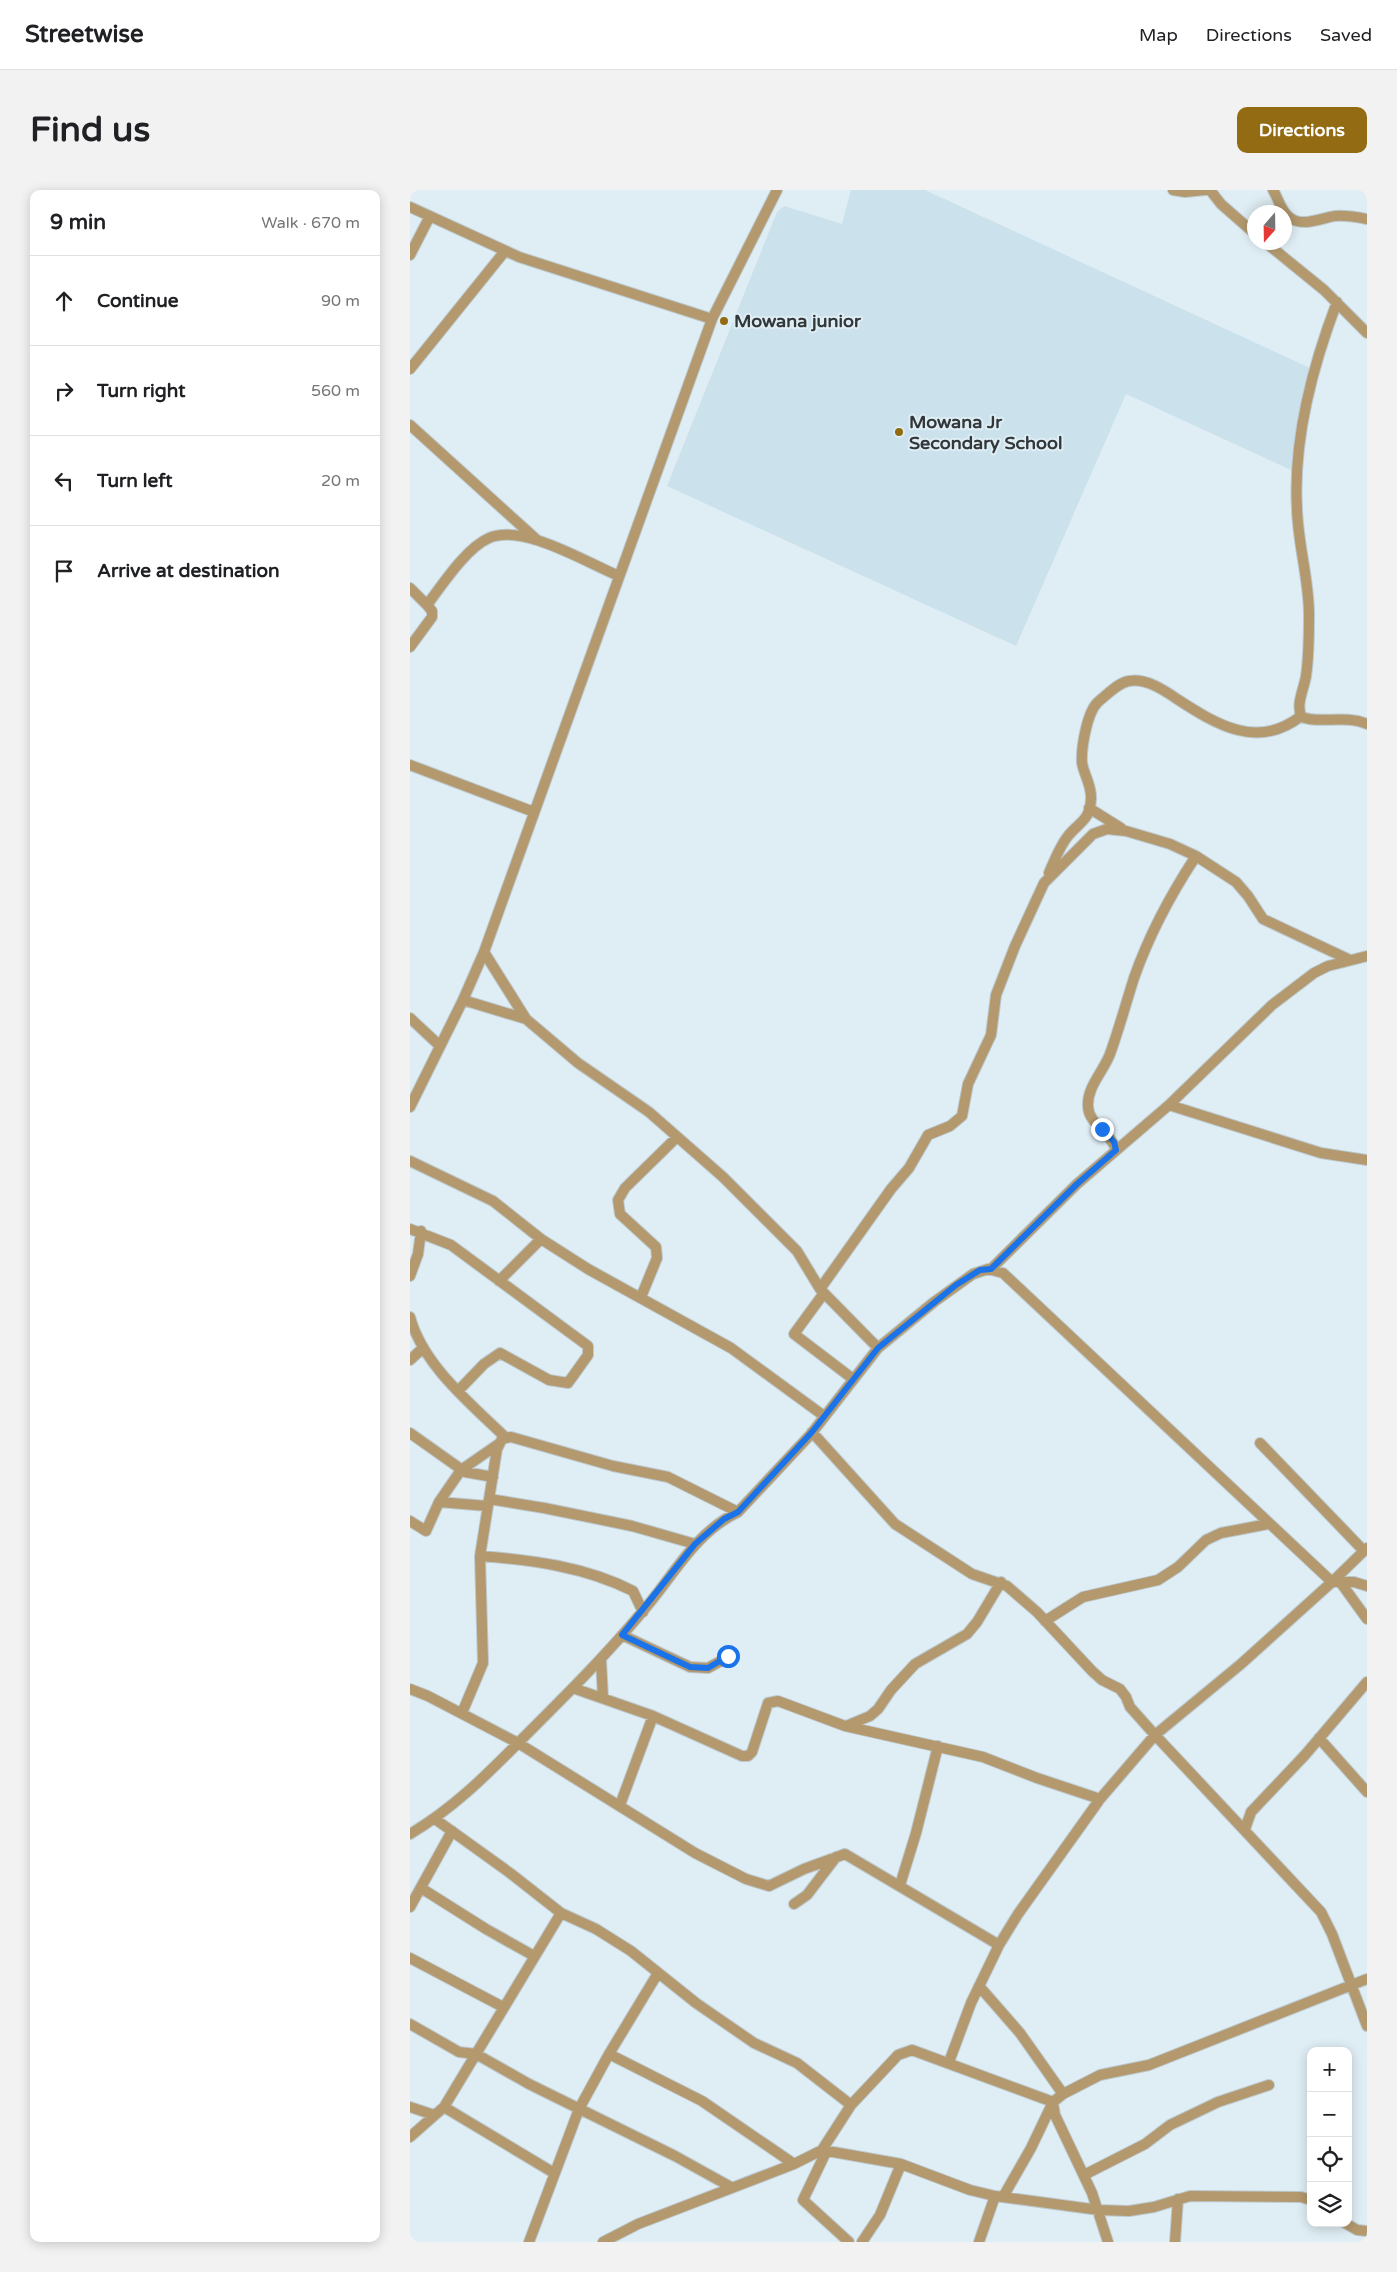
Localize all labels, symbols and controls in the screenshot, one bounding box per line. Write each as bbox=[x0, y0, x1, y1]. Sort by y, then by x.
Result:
text: Streetwise bbox=[25, 20, 144, 49]
text: Map bbox=[1139, 24, 1178, 46]
text: Directions bbox=[1206, 24, 1292, 46]
text: Saved bbox=[1320, 24, 1372, 46]
button: Directions bbox=[1237, 107, 1367, 153]
text: Find us bbox=[30, 109, 150, 151]
north arrow bbox=[1247, 205, 1292, 250]
text: 9 min bbox=[50, 210, 106, 235]
text: Walk · 670 m bbox=[261, 213, 360, 233]
icon: ahead bbox=[50, 287, 78, 315]
text: Continue bbox=[97, 290, 179, 312]
text: 90 m bbox=[321, 291, 360, 311]
place label: Mowana junior bbox=[734, 310, 862, 332]
marker: Mowana junior bbox=[718, 315, 730, 327]
icon: right bbox=[50, 377, 78, 405]
text: Turn right bbox=[97, 380, 185, 402]
text: 560 m bbox=[311, 381, 360, 401]
place label: Mowana Jr Secondary School bbox=[909, 411, 1062, 454]
marker: Mowana Jr Secondary School bbox=[893, 426, 905, 438]
icon: left bbox=[50, 467, 78, 495]
text: Turn left bbox=[97, 470, 173, 492]
text: 20 m bbox=[321, 471, 360, 491]
icon: arrive bbox=[50, 557, 78, 585]
text: Arrive at destination bbox=[97, 560, 280, 582]
route end bbox=[1091, 1118, 1114, 1141]
route start bbox=[717, 1645, 740, 1668]
map controls bbox=[1307, 2047, 1352, 2227]
button: + bbox=[1307, 2047, 1352, 2092]
button: − bbox=[1307, 2092, 1352, 2137]
button: locate bbox=[1307, 2137, 1352, 2182]
button: layers bbox=[1307, 2182, 1352, 2227]

